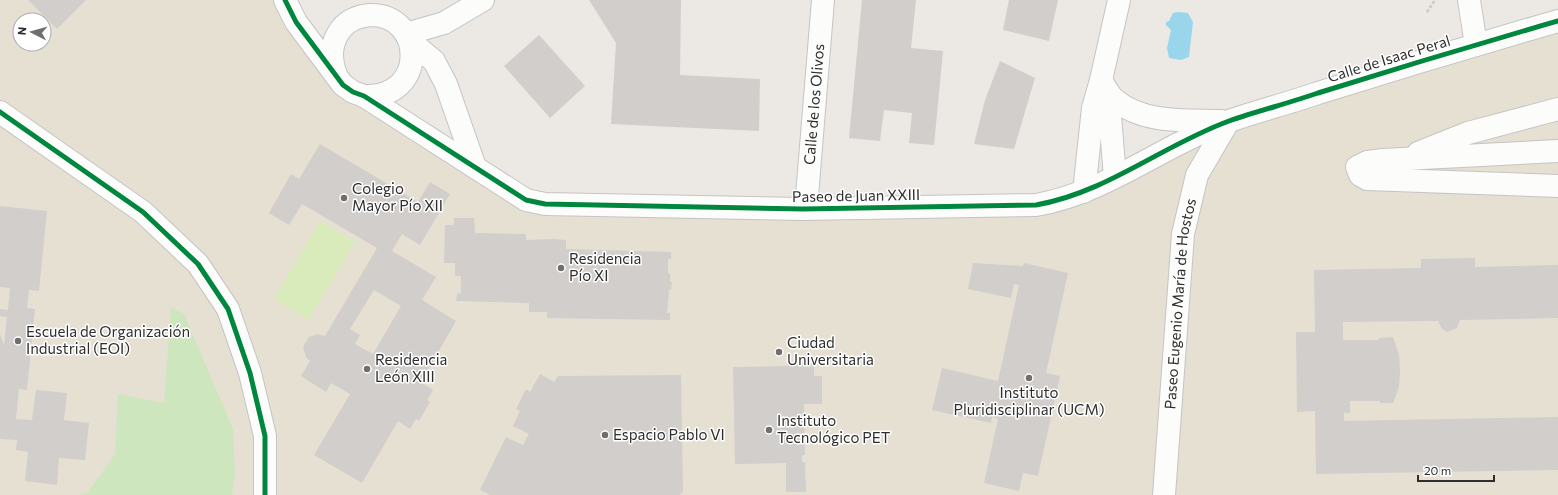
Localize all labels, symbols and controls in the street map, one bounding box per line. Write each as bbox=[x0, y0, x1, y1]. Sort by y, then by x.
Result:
north arrow bbox=[12, 12, 52, 52]
text: N bbox=[15, 26, 28, 36]
street label: Calle de Isaac Peral bbox=[1325, 31, 1452, 85]
street label: Calle de los Olivos bbox=[800, 43, 827, 165]
place label: Colegio Mayor Pío XII bbox=[352, 179, 443, 214]
street label: Paseo de Juan XXIII bbox=[792, 185, 920, 205]
marker: Colegio Mayor Pío XII bbox=[339, 193, 349, 203]
street label: Paseo Eugenio María de Hostos bbox=[1160, 196, 1199, 410]
place label: Residencia Pío XI bbox=[569, 249, 641, 284]
marker: Residencia Pío XI bbox=[556, 263, 566, 273]
place label: Escuela de Organización Industrial (EOI) bbox=[26, 322, 190, 357]
place label: Ciudad Universitaria bbox=[787, 333, 874, 368]
marker: Escuela de Organización Industrial (EOI) bbox=[13, 336, 23, 346]
marker: Ciudad Universitaria bbox=[774, 347, 784, 357]
place label: Residencia León XIII bbox=[375, 350, 447, 385]
marker: Residencia León XIII bbox=[362, 364, 372, 374]
marker: Instituto Pluridisciplinar (UCM) bbox=[1024, 373, 1034, 383]
place label: Instituto Pluridisciplinar (UCM) bbox=[953, 383, 1105, 418]
place label: Instituto Tecnológico PET bbox=[777, 411, 891, 446]
place label: Espacio Pablo VI bbox=[613, 425, 725, 443]
marker: Instituto Tecnológico PET bbox=[764, 425, 774, 435]
marker: Espacio Pablo VI bbox=[600, 430, 610, 440]
scale bar bbox=[1418, 457, 1494, 483]
text: 20 m bbox=[1424, 463, 1451, 477]

